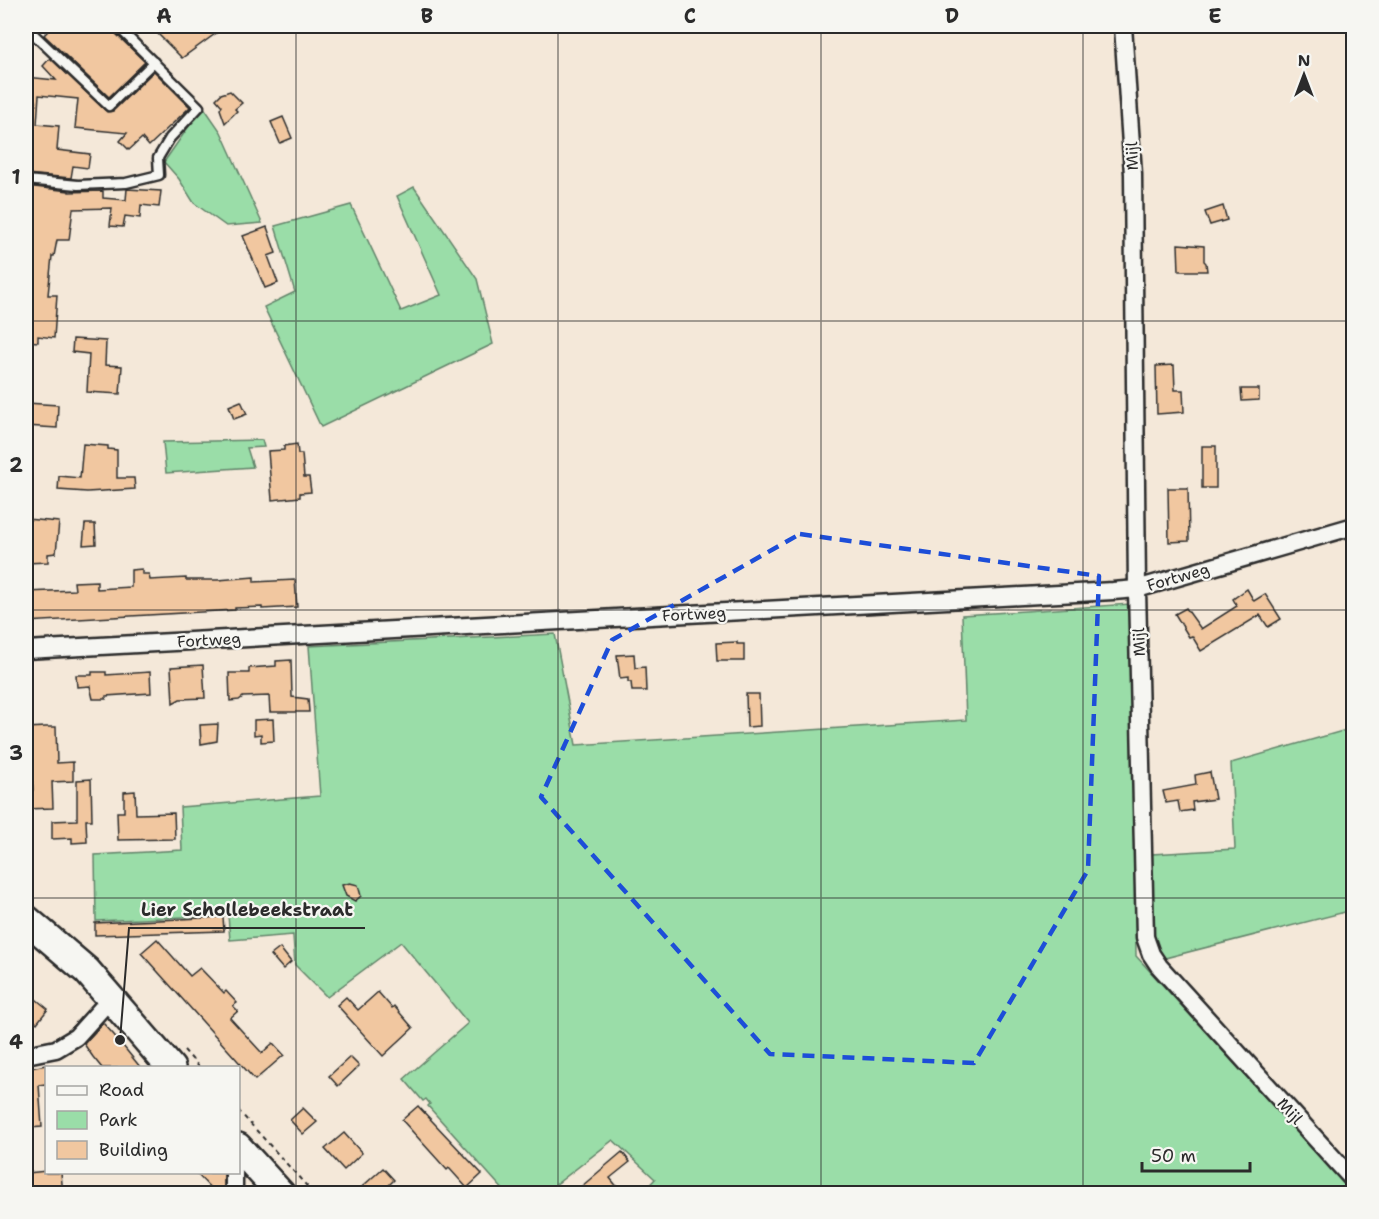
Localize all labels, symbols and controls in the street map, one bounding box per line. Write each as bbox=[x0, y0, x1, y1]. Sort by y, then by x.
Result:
text: A bbox=[156, 3, 172, 29]
text: B bbox=[421, 3, 433, 29]
text: C bbox=[684, 3, 696, 29]
text: D bbox=[945, 3, 959, 29]
text: E bbox=[1208, 3, 1222, 29]
north arrow bbox=[1274, 45, 1334, 105]
text: N bbox=[1298, 50, 1310, 71]
street label: Mijl bbox=[1121, 141, 1143, 171]
text: 1 bbox=[11, 164, 21, 190]
text: 2 bbox=[9, 452, 23, 478]
street label: Fortweg bbox=[1144, 558, 1212, 596]
street label: Fortweg bbox=[661, 602, 727, 626]
street label: Mijl bbox=[1128, 627, 1150, 657]
street label: Fortweg bbox=[176, 628, 242, 652]
text: 3 bbox=[9, 740, 23, 766]
callout: Lier Schollebeekstraat bbox=[129, 892, 365, 928]
text: Lier Schollebeekstraat bbox=[141, 898, 353, 922]
text: 4 bbox=[9, 1029, 23, 1055]
legend bbox=[45, 1066, 240, 1174]
text: Road bbox=[99, 1078, 144, 1102]
street label: Mijl bbox=[1273, 1093, 1308, 1129]
text: Park bbox=[99, 1108, 138, 1132]
scale bar bbox=[1142, 1135, 1250, 1173]
text: Building bbox=[99, 1138, 168, 1162]
text: 50 m bbox=[1151, 1144, 1196, 1168]

